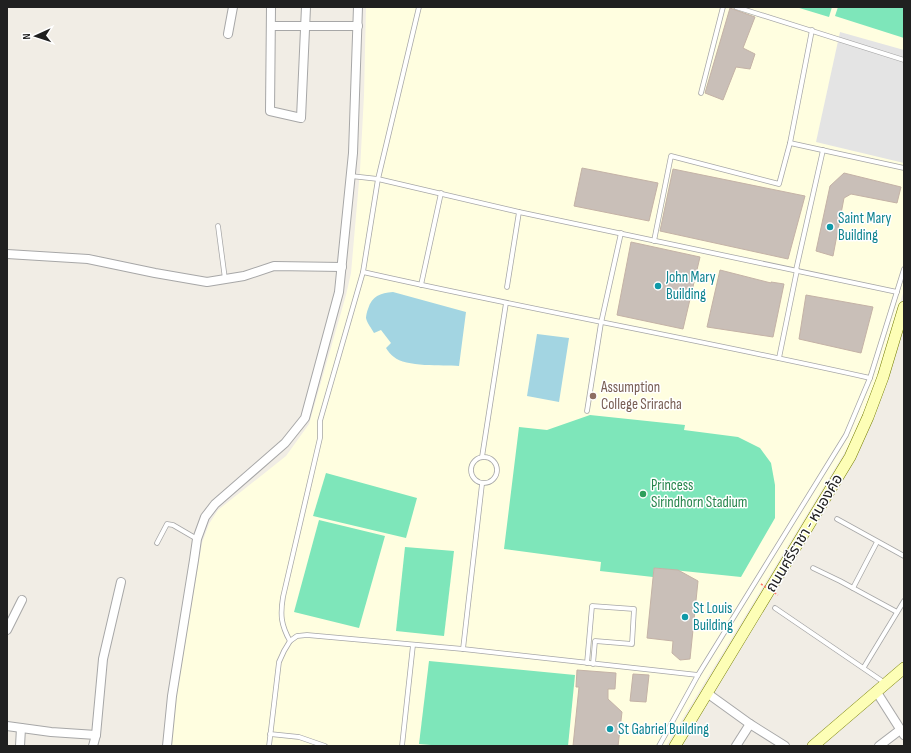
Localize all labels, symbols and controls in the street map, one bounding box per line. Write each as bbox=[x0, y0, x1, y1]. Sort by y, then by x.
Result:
north arrow bbox=[16, 16, 56, 56]
text: N bbox=[20, 33, 33, 40]
place label: Saint Mary Building bbox=[838, 209, 892, 245]
marker: Saint Mary Building bbox=[825, 222, 835, 232]
place label: John Mary Building bbox=[665, 268, 716, 304]
marker: John Mary Building bbox=[653, 281, 663, 291]
place label: Assumption College Sriracha bbox=[600, 378, 682, 414]
marker: Assumption College Sriracha bbox=[588, 391, 598, 401]
street label: ถนนศรีราชา - หนองค้อ bbox=[762, 471, 847, 596]
place label: Princess Sirindhorn Stadium bbox=[651, 476, 747, 512]
marker: Princess Sirindhorn Stadium bbox=[638, 489, 648, 499]
place label: St Louis Building bbox=[693, 599, 733, 635]
marker: St Louis Building bbox=[680, 612, 690, 622]
place label: St Gabriel Building bbox=[618, 720, 709, 739]
marker: St Gabriel Building bbox=[605, 724, 615, 734]

